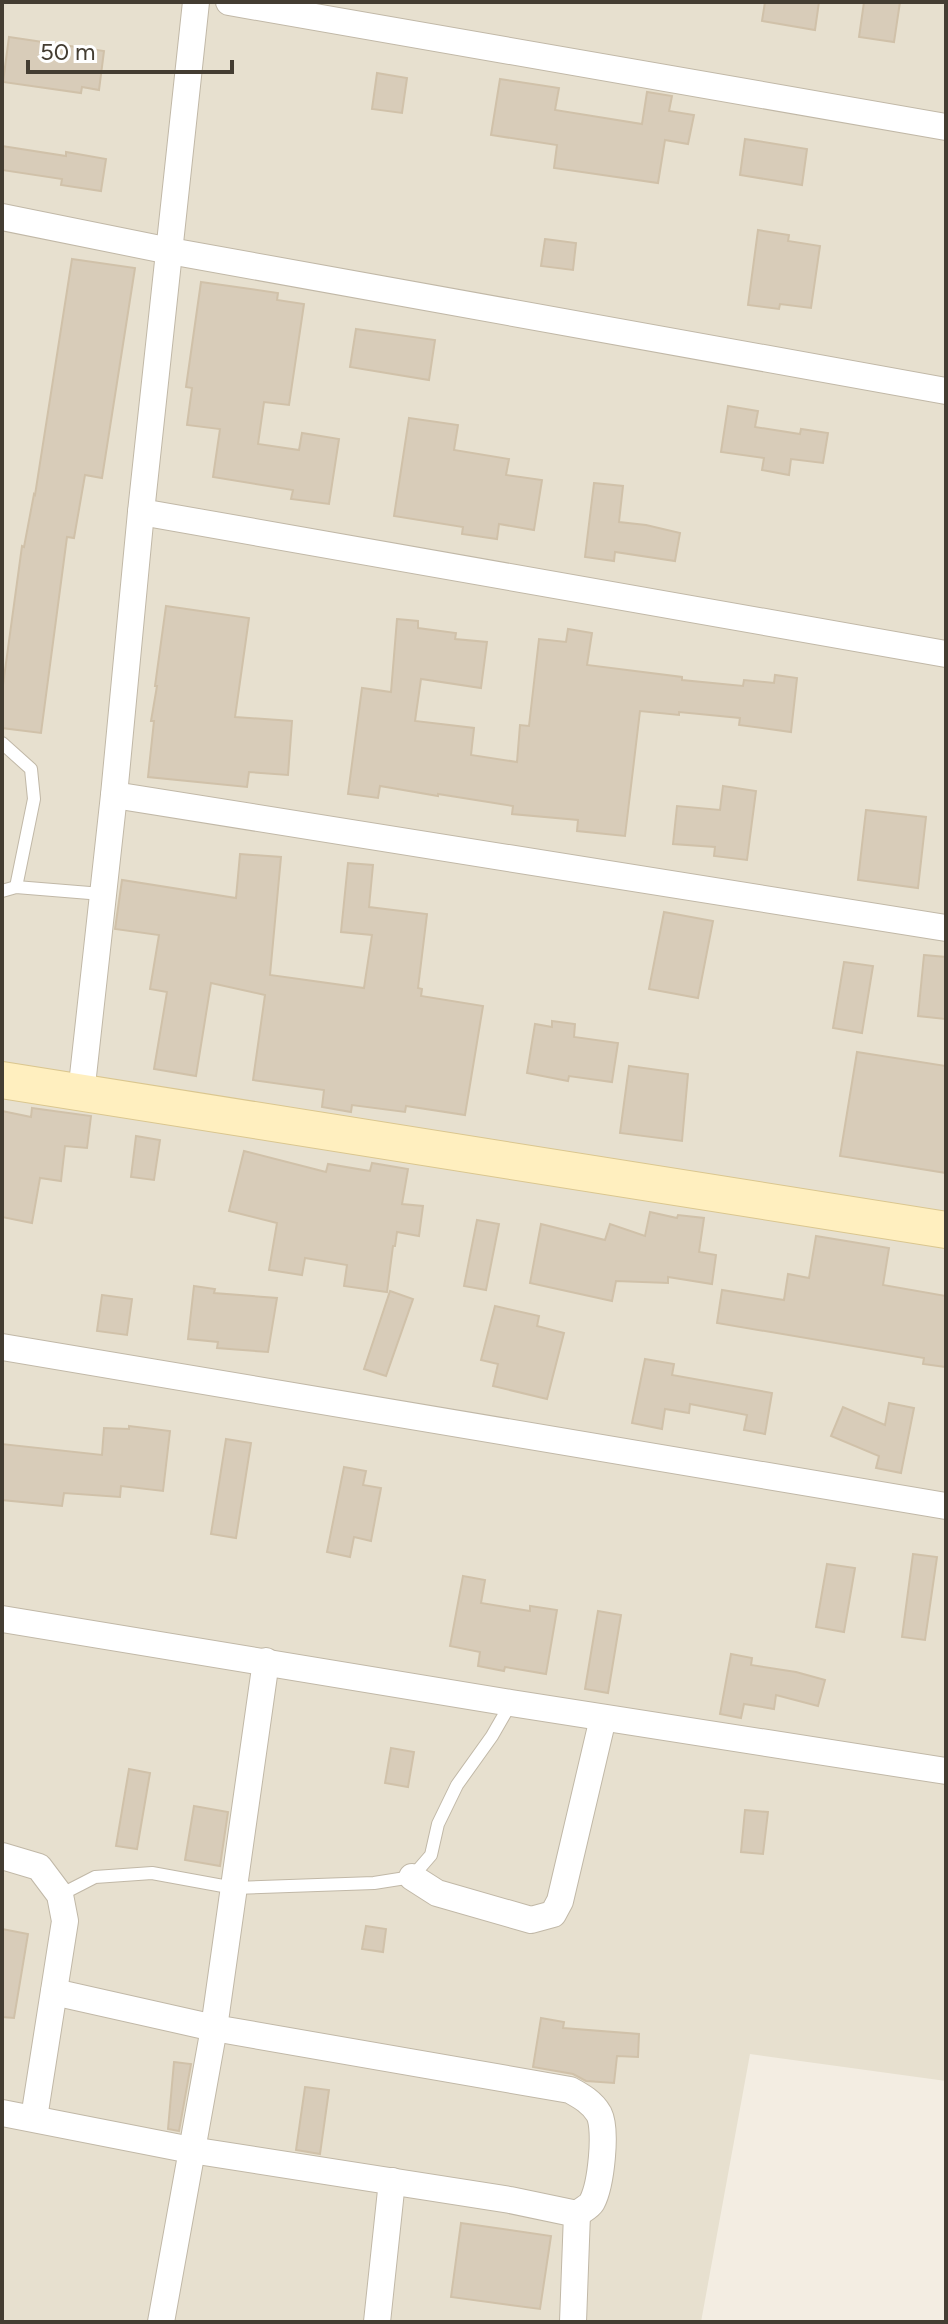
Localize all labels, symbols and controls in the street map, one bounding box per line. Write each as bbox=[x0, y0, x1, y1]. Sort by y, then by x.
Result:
scale bar bbox=[28, 24, 232, 74]
text: 50 m bbox=[40, 37, 96, 66]

